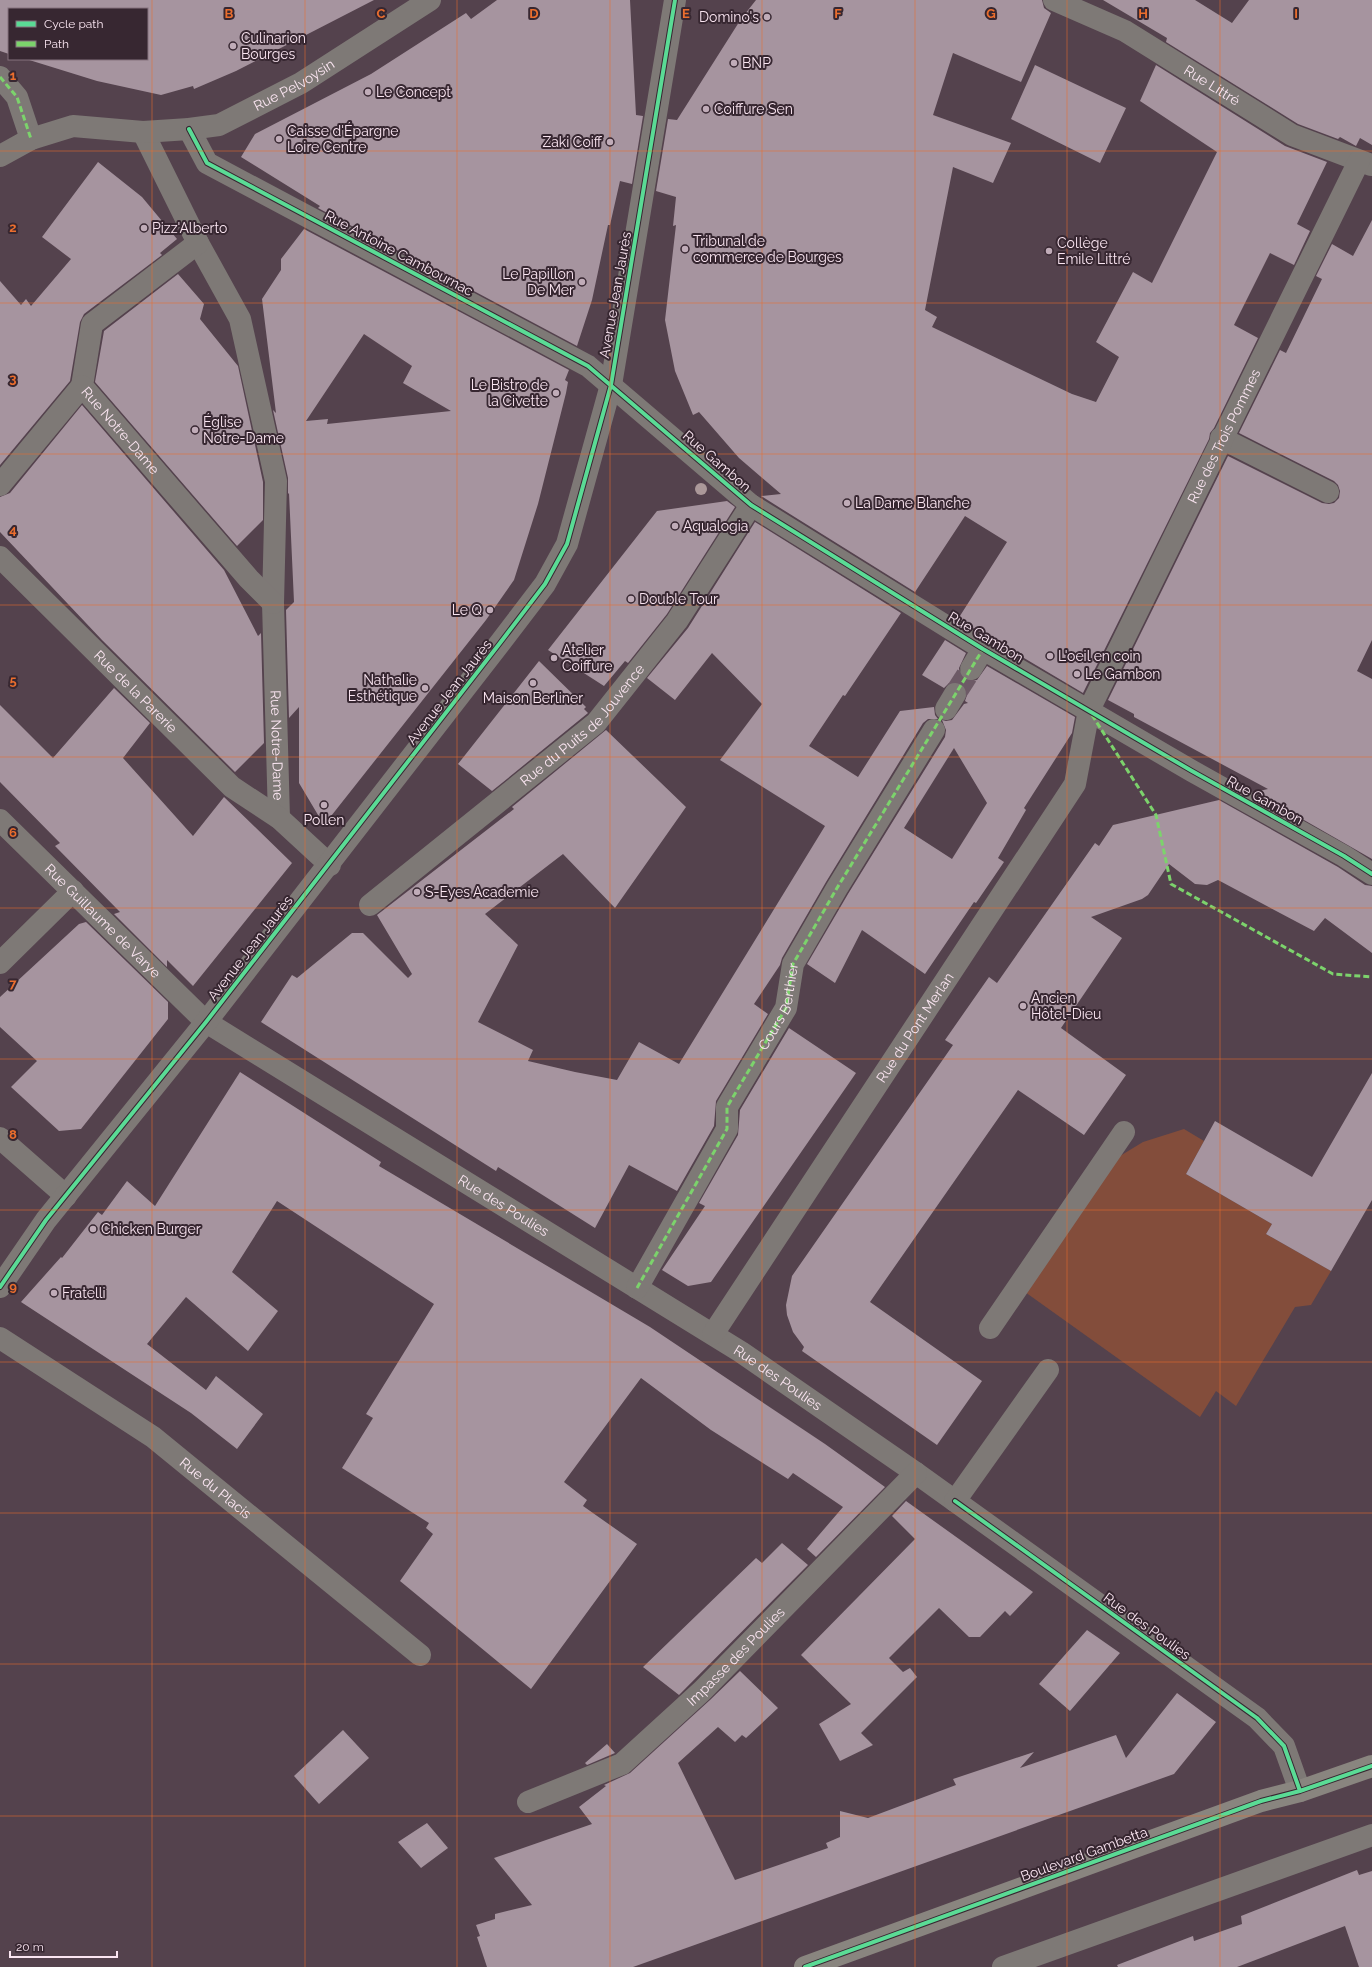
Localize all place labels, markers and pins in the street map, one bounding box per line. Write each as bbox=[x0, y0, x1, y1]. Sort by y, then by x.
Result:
place label: Domino's bbox=[699, 9, 759, 25]
marker: Domino's bbox=[762, 12, 772, 22]
place label: Culinarion Bourges bbox=[241, 30, 306, 62]
marker: Culinarion Bourges bbox=[228, 41, 238, 51]
place label: BNP bbox=[742, 55, 771, 71]
marker: BNP bbox=[729, 58, 739, 68]
place label: Le Concept bbox=[376, 84, 451, 100]
marker: Le Concept bbox=[363, 87, 373, 97]
place label: Coiffure Sen bbox=[714, 101, 793, 117]
marker: Coiffure Sen bbox=[701, 104, 711, 114]
place label: Caisse d'Épargne Loire Centre bbox=[287, 122, 399, 155]
marker: Caisse d'Épargne Loire Centre bbox=[274, 134, 284, 144]
place label: Zaki Coiff bbox=[542, 134, 603, 150]
marker: Zaki Coiff bbox=[605, 137, 615, 147]
place label: Pizz'Alberto bbox=[152, 220, 227, 236]
marker: Pizz'Alberto bbox=[139, 223, 149, 233]
place label: Tribunal de commerce de Bourges bbox=[693, 233, 842, 265]
place label: Collège Emile Littré bbox=[1057, 235, 1130, 267]
marker: Tribunal de commerce de Bourges bbox=[680, 244, 690, 254]
marker: Collège Emile Littré bbox=[1044, 246, 1054, 256]
place label: Le Papillon De Mer bbox=[502, 266, 574, 298]
marker: Le Papillon De Mer bbox=[577, 277, 587, 287]
place label: Le Bistro de la Civette bbox=[471, 377, 548, 409]
marker: Le Bistro de la Civette bbox=[551, 388, 561, 398]
place label: Église Notre-Dame bbox=[203, 413, 284, 446]
marker: Église Notre-Dame bbox=[190, 425, 200, 435]
place label: La Dame Blanche bbox=[855, 495, 970, 511]
marker: La Dame Blanche bbox=[842, 498, 852, 508]
place label: Aqualogia bbox=[683, 518, 748, 534]
marker: Aqualogia bbox=[670, 521, 680, 531]
place label: Double Tour bbox=[639, 591, 718, 607]
marker: Double Tour bbox=[626, 594, 636, 604]
place label: Le Q bbox=[452, 602, 482, 618]
marker: Le Q bbox=[485, 605, 495, 615]
place label: Atelier Coiffure bbox=[562, 642, 612, 674]
place label: L'oeil en coin bbox=[1058, 648, 1141, 664]
marker: L'oeil en coin bbox=[1045, 651, 1055, 661]
marker: Atelier Coiffure bbox=[549, 653, 559, 663]
place label: Le Gambon bbox=[1085, 666, 1160, 682]
marker: Le Gambon bbox=[1072, 669, 1082, 679]
place label: Nathalie Esthétique bbox=[348, 672, 417, 704]
marker: Maison Berliner bbox=[528, 678, 538, 688]
marker: Nathalie Esthétique bbox=[420, 683, 430, 693]
place label: Maison Berliner bbox=[483, 690, 583, 706]
marker: Pollen bbox=[319, 800, 329, 810]
place label: Pollen bbox=[304, 812, 344, 828]
place label: S-Eyes Academie bbox=[425, 884, 539, 900]
marker: S-Eyes Academie bbox=[412, 887, 422, 897]
place label: Ancien Hôtel-Dieu bbox=[1031, 990, 1101, 1022]
marker: Ancien Hôtel-Dieu bbox=[1018, 1001, 1028, 1011]
place label: Chicken Burger bbox=[101, 1221, 201, 1237]
marker: Chicken Burger bbox=[88, 1224, 98, 1234]
place label: Fratelli bbox=[62, 1285, 106, 1301]
marker: Fratelli bbox=[49, 1288, 59, 1298]

